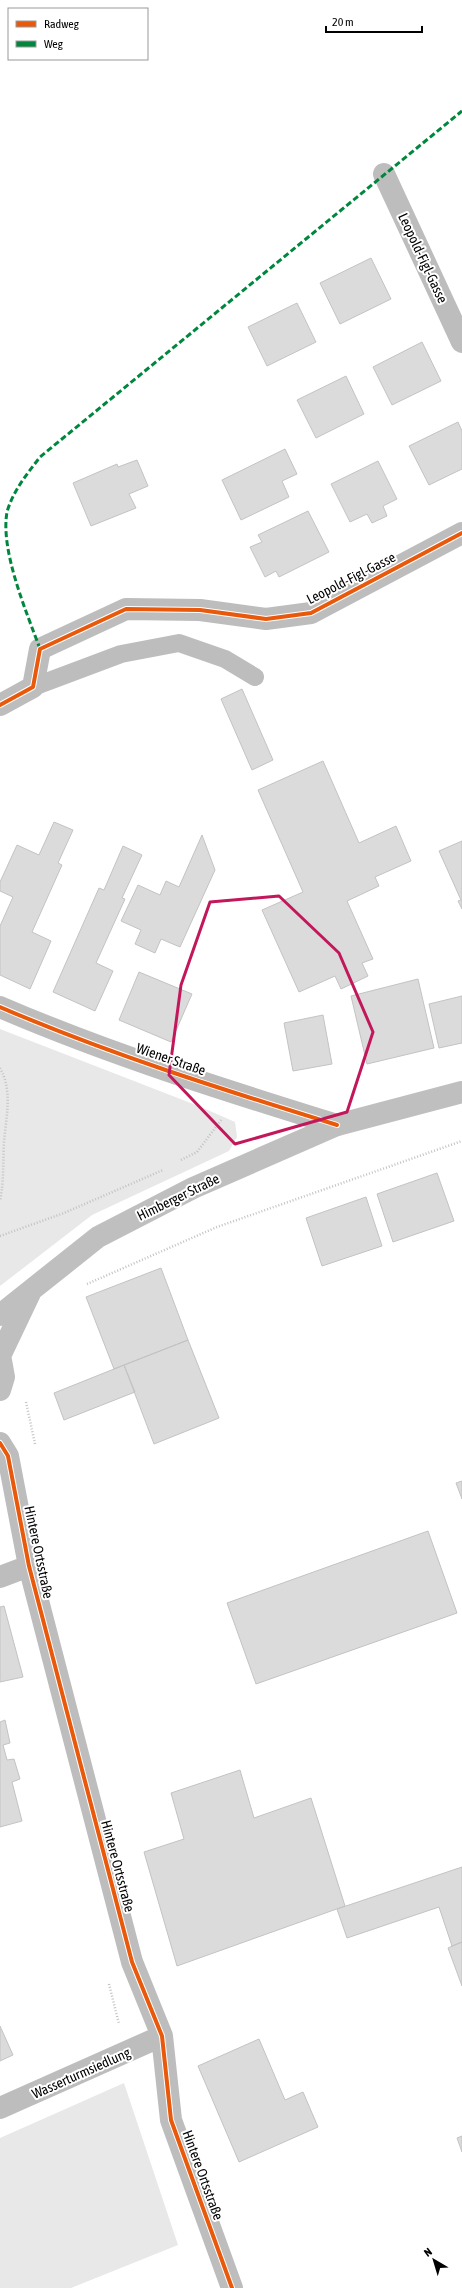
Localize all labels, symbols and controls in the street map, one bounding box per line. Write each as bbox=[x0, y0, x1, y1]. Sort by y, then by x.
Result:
legend bbox=[8, 8, 148, 60]
scale bar bbox=[326, 8, 422, 34]
text: 20 m bbox=[332, 15, 354, 29]
text: Radweg bbox=[44, 17, 80, 31]
text: Weg bbox=[44, 37, 64, 51]
street label: Leopold-Figl-Gasse bbox=[395, 210, 451, 306]
street label: Leopold-Figl-Gasse bbox=[304, 549, 398, 607]
street label: Wiener Straße bbox=[134, 1040, 208, 1078]
street label: Himberger Straße bbox=[134, 1170, 222, 1224]
street label: Hintere Ortsstraße bbox=[21, 1504, 57, 1600]
street label: Hintere Ortsstraße bbox=[98, 1818, 138, 1914]
street label: Wasserturmsiedlung bbox=[29, 2044, 133, 2102]
street label: Hintere Ortsstraße bbox=[179, 2128, 227, 2222]
north arrow bbox=[414, 2240, 454, 2280]
text: N bbox=[422, 2245, 434, 2259]

